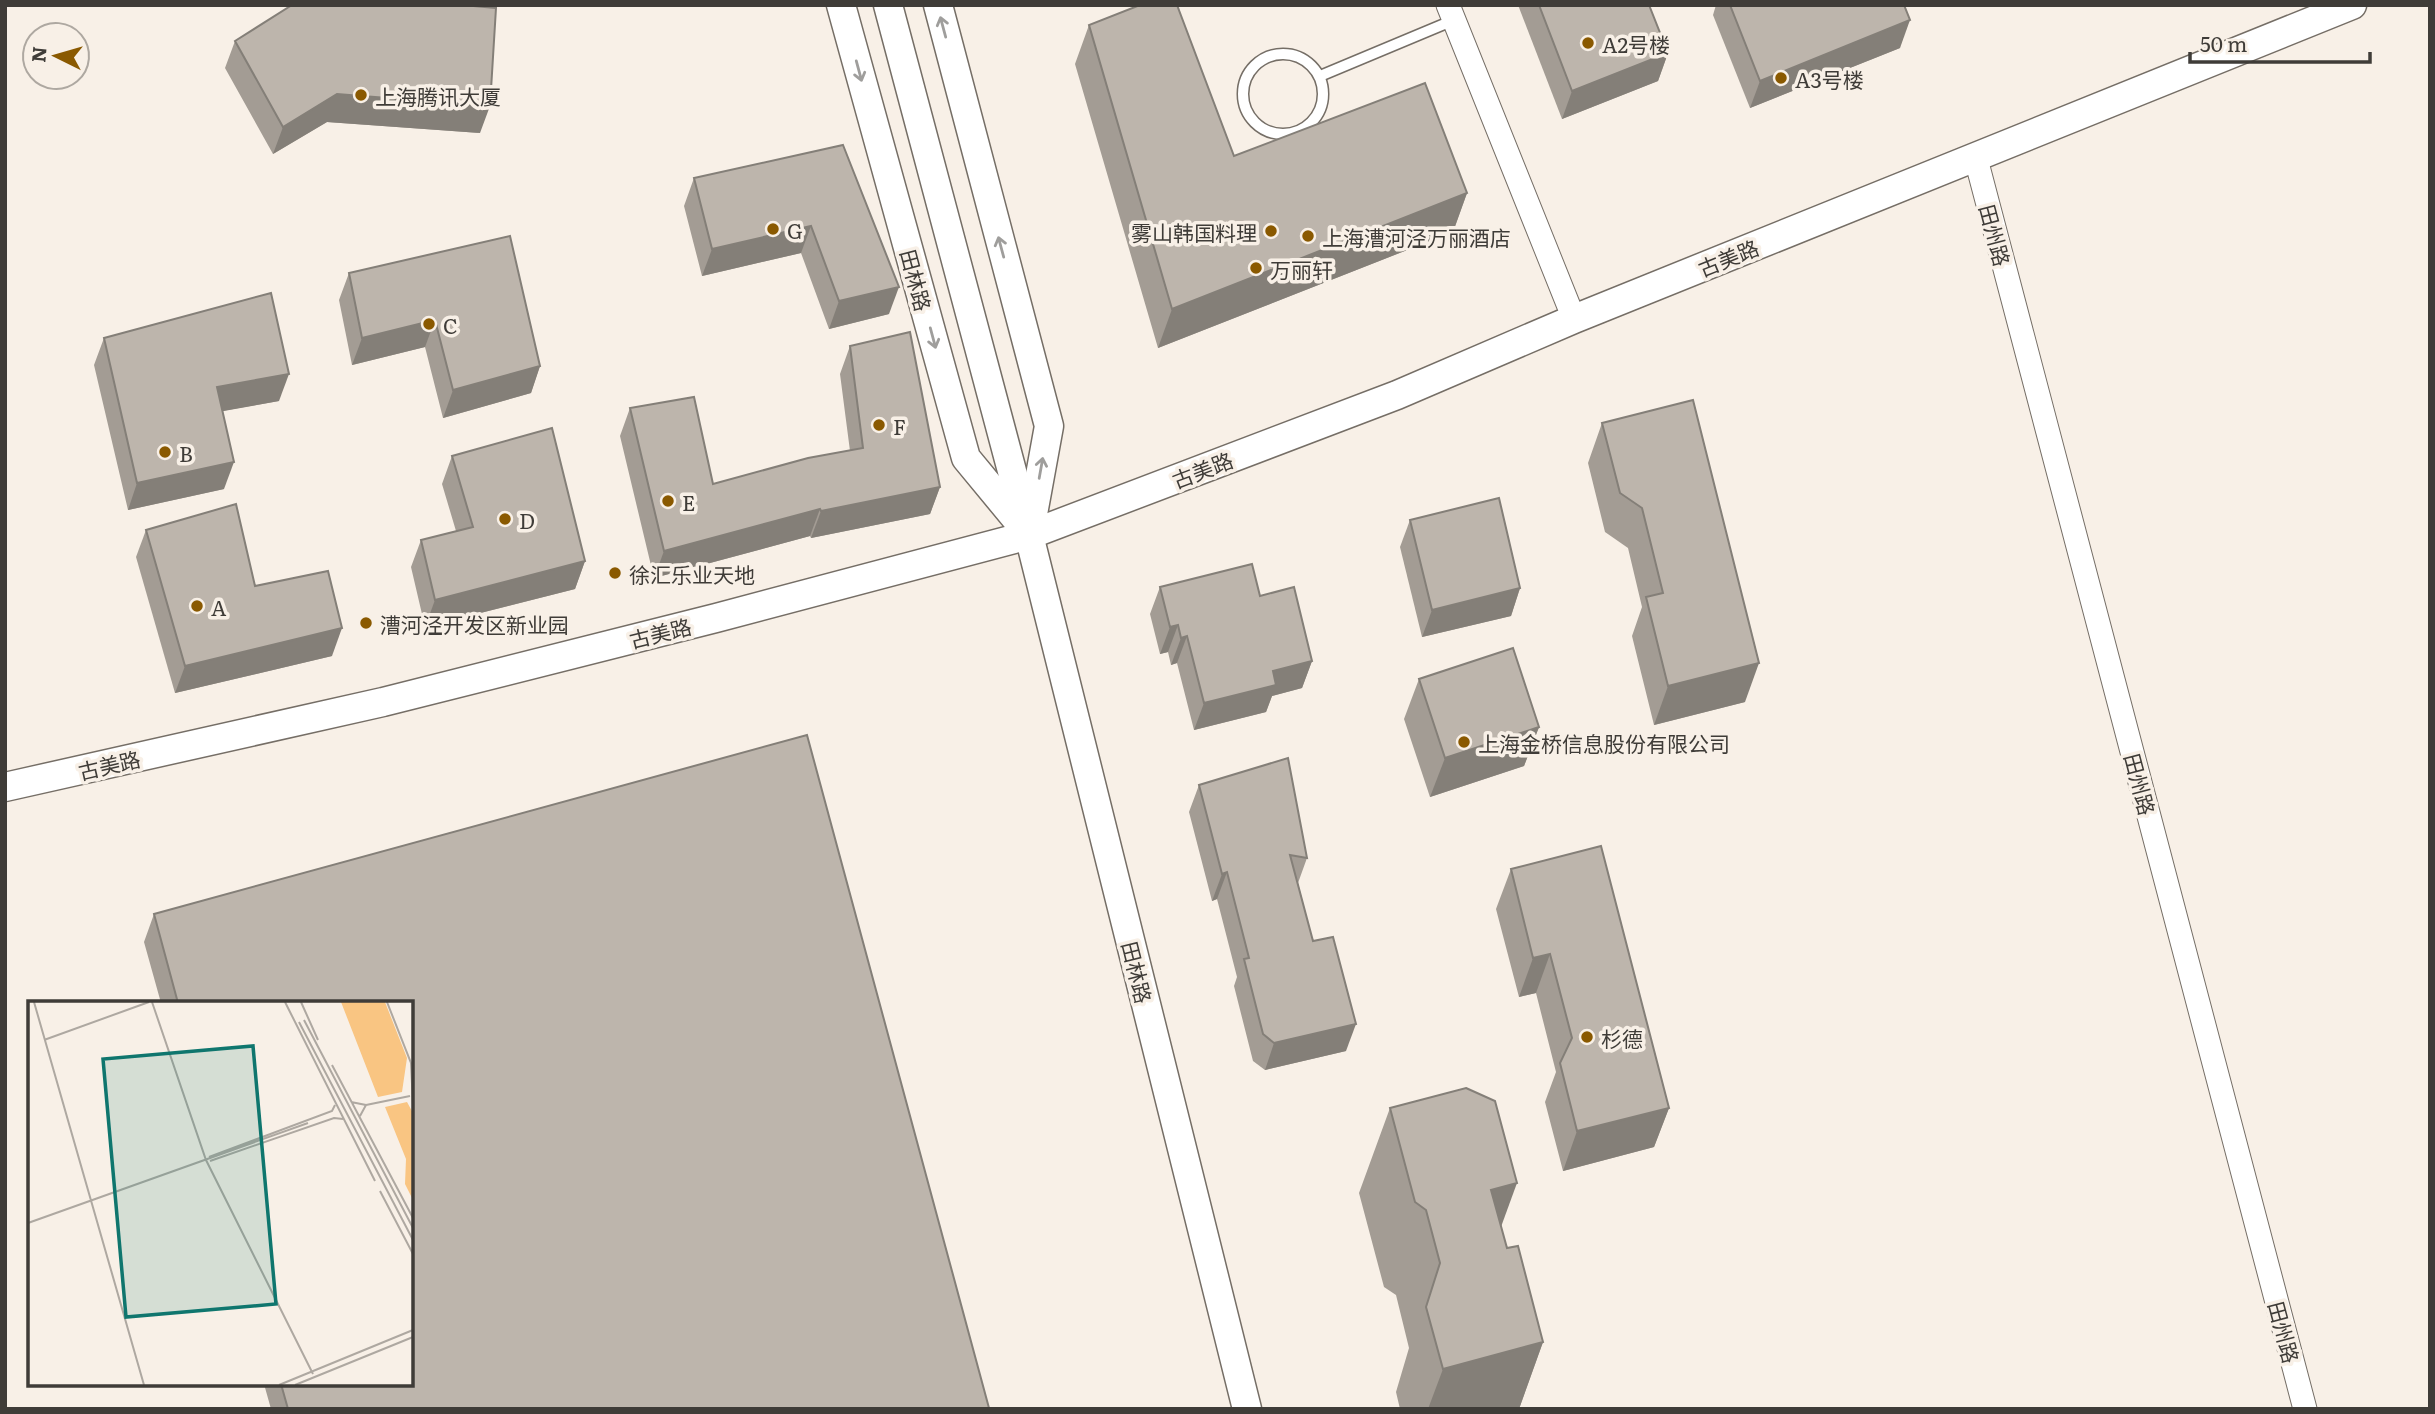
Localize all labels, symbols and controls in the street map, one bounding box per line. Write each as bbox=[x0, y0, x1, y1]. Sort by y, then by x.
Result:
one-way arrow bbox=[936, 16, 949, 39]
north arrow bbox=[21, 21, 91, 91]
scale bar bbox=[2190, 21, 2370, 65]
text: 50 m bbox=[2200, 27, 2247, 58]
place label: A2号楼 bbox=[1602, 28, 1670, 59]
marker: A2号楼 bbox=[1580, 35, 1596, 51]
text: N bbox=[23, 45, 53, 64]
one-way arrow bbox=[854, 60, 867, 82]
place label: A3号楼 bbox=[1795, 63, 1864, 94]
marker: A3号楼 bbox=[1773, 70, 1789, 86]
place label: 上海腾讯大厦 bbox=[375, 80, 501, 111]
marker: 上海腾讯大厦 bbox=[353, 87, 369, 103]
street label: 田州路 bbox=[1973, 201, 2019, 269]
place label: G bbox=[787, 214, 803, 245]
place label: 雾山韩国料理 bbox=[1131, 216, 1257, 247]
marker: G bbox=[765, 221, 781, 237]
place label: 上海漕河泾万丽酒店 bbox=[1322, 221, 1511, 252]
marker: 雾山韩国料理 bbox=[1263, 223, 1279, 239]
marker: 上海漕河泾万丽酒店 bbox=[1300, 228, 1316, 244]
street label: 古美路 bbox=[1693, 231, 1763, 283]
one-way arrow bbox=[994, 236, 1007, 259]
street label: 田林路 bbox=[894, 246, 940, 314]
place label: 万丽轩 bbox=[1270, 253, 1333, 284]
marker: 万丽轩 bbox=[1248, 260, 1264, 276]
place label: C bbox=[443, 309, 458, 340]
marker: C bbox=[421, 316, 437, 332]
one-way arrow bbox=[927, 326, 940, 348]
place label: F bbox=[893, 410, 906, 441]
marker: F bbox=[871, 417, 887, 433]
place label: B bbox=[179, 437, 193, 468]
street label: 古美路 bbox=[1167, 443, 1237, 495]
marker: B bbox=[157, 444, 173, 460]
one-way arrow bbox=[1035, 457, 1048, 479]
place label: E bbox=[682, 486, 695, 517]
marker: E bbox=[660, 493, 676, 509]
place label: D bbox=[519, 504, 535, 535]
marker: D bbox=[497, 511, 513, 527]
place label: 徐汇乐业天地 bbox=[629, 558, 755, 589]
marker: 徐汇乐业天地 bbox=[607, 565, 623, 581]
place label: A bbox=[211, 591, 227, 622]
marker: A bbox=[189, 598, 205, 614]
place label: 漕河泾开发区新业园 bbox=[380, 608, 569, 639]
street label: 古美路 bbox=[626, 609, 694, 655]
marker: 漕河泾开发区新业园 bbox=[358, 615, 374, 631]
place label: 上海金桥信息股份有限公司 bbox=[1478, 727, 1730, 758]
marker: 上海金桥信息股份有限公司 bbox=[1456, 734, 1472, 750]
street label: 古美路 bbox=[75, 742, 143, 786]
street label: 田州路 bbox=[2118, 750, 2164, 818]
street label: 田林路 bbox=[1115, 938, 1161, 1006]
inset map bbox=[28, 1001, 413, 1386]
place label: 杉德 bbox=[1601, 1022, 1643, 1053]
marker: 杉德 bbox=[1579, 1029, 1595, 1045]
street label: 田州路 bbox=[2262, 1298, 2308, 1366]

